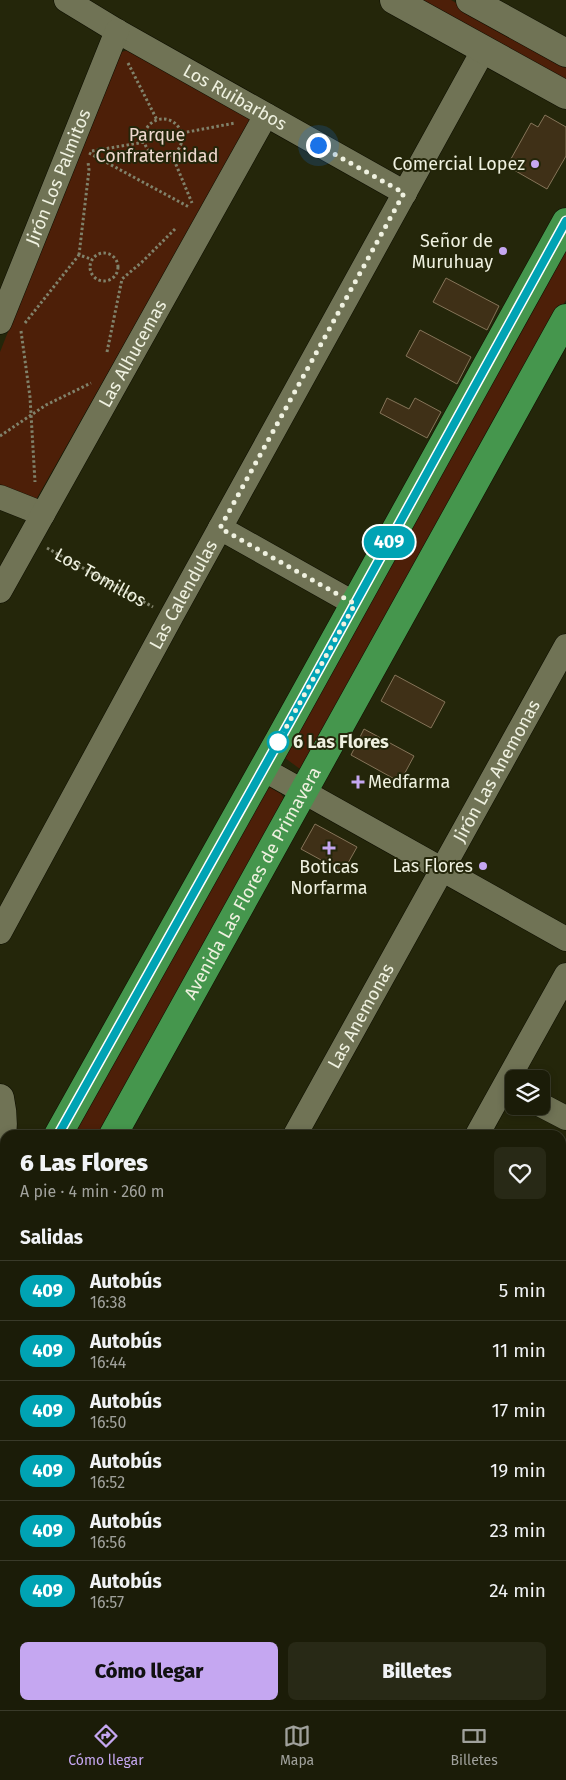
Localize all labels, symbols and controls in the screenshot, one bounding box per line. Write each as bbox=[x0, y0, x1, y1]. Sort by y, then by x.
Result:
street label: Los Ruibarbos bbox=[179, 59, 291, 135]
street label: Jirón Los Palmitos bbox=[21, 106, 95, 249]
park label: Parque Confraternidad bbox=[96, 124, 218, 167]
your location bbox=[306, 133, 331, 158]
place label: Comercial Lopez bbox=[393, 153, 525, 175]
marker: Comercial Lopez bbox=[529, 158, 541, 170]
place label: Señor de Muruhuay bbox=[412, 230, 493, 273]
marker: Señor de Muruhuay bbox=[497, 245, 509, 257]
street label: Las Alhucemas bbox=[94, 296, 172, 411]
line badge: 409 bbox=[360, 526, 418, 558]
text: 409 bbox=[374, 531, 404, 553]
street label: Las Calendulas bbox=[145, 536, 222, 653]
street label: Los Tomillos bbox=[51, 544, 150, 612]
street label: Jirón Las Anemonas bbox=[448, 696, 545, 846]
marker: 6 Las Flores bbox=[267, 731, 289, 753]
place label: 6 Las Flores bbox=[293, 731, 389, 753]
street label: Avenida Las Flores de Primavera bbox=[179, 763, 326, 1003]
place label: Medfarma bbox=[368, 771, 450, 793]
marker: Medfarma bbox=[352, 776, 364, 788]
marker: Boticas Norfarma bbox=[323, 842, 335, 854]
place label: Las Flores bbox=[392, 855, 473, 877]
place label: Boticas Norfarma bbox=[290, 856, 368, 899]
marker: Las Flores bbox=[477, 860, 489, 872]
street label: Las Anemonas bbox=[323, 960, 399, 1072]
map controls bbox=[505, 1070, 550, 1115]
button: layers bbox=[505, 1070, 550, 1115]
button: heart bbox=[494, 1147, 546, 1199]
text: 6 Las Flores bbox=[20, 1149, 148, 1177]
text: A pie · 4 min · 260 m bbox=[20, 1182, 164, 1201]
text: Salidas bbox=[20, 1226, 83, 1249]
text: Autobús bbox=[90, 1270, 162, 1293]
text: 5 min bbox=[499, 1279, 546, 1302]
text: 409 bbox=[32, 1280, 63, 1302]
text: 16:38 bbox=[90, 1293, 126, 1312]
text: Autobús bbox=[90, 1330, 162, 1353]
text: 11 min bbox=[492, 1339, 546, 1362]
text: 409 bbox=[32, 1340, 63, 1362]
text: 16:44 bbox=[90, 1353, 126, 1372]
text: Autobús bbox=[90, 1390, 162, 1413]
text: 17 min bbox=[492, 1399, 546, 1422]
text: 409 bbox=[32, 1400, 63, 1422]
text: 16:50 bbox=[90, 1413, 126, 1432]
text: Autobús bbox=[90, 1450, 162, 1473]
text: 19 min bbox=[490, 1459, 546, 1482]
text: 409 bbox=[32, 1460, 63, 1482]
text: 16:52 bbox=[90, 1473, 125, 1492]
text: Autobús bbox=[90, 1510, 162, 1533]
text: 23 min bbox=[489, 1519, 546, 1542]
text: 409 bbox=[32, 1520, 63, 1542]
text: 16:56 bbox=[90, 1533, 126, 1552]
text: Autobús bbox=[90, 1570, 162, 1593]
text: 24 min bbox=[489, 1579, 546, 1602]
text: 409 bbox=[32, 1580, 63, 1602]
text: 16:57 bbox=[90, 1593, 124, 1612]
button: Cómo llegar bbox=[20, 1642, 278, 1700]
button: Billetes bbox=[288, 1642, 546, 1700]
tab: Cómo llegar bbox=[68, 1722, 144, 1769]
tab: Mapa bbox=[280, 1722, 314, 1769]
tab: Billetes bbox=[451, 1722, 498, 1769]

